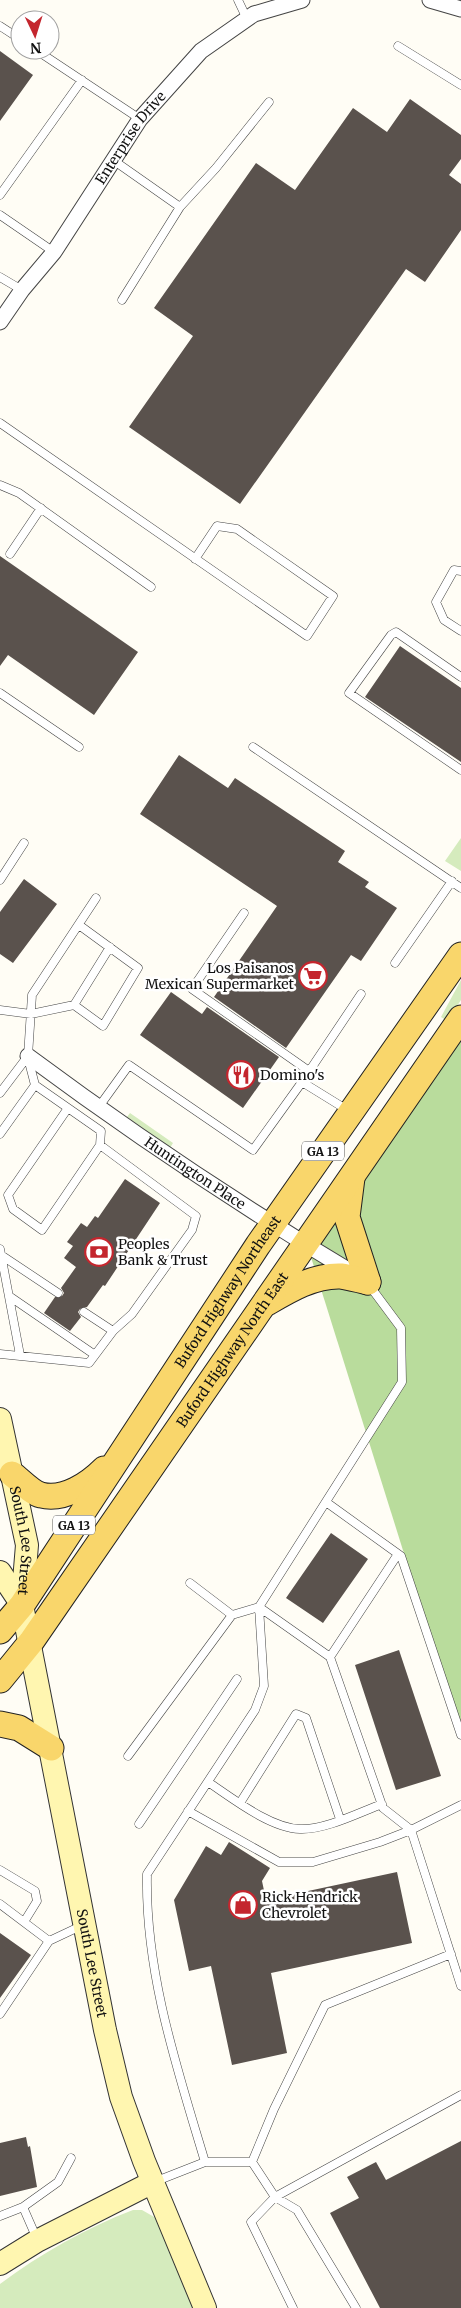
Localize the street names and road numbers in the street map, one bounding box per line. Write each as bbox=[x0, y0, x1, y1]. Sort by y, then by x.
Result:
street label: Enterprise Drive bbox=[91, 88, 170, 188]
street label: Huntington Place bbox=[141, 1133, 249, 1213]
road number: GA 13 bbox=[302, 1142, 344, 1160]
street label: Buford Highway Northeast bbox=[171, 1211, 285, 1371]
street label: Buford Highway North East bbox=[173, 1268, 293, 1431]
street label: South Lee Street bbox=[6, 1484, 36, 1596]
road number: GA 13 bbox=[53, 1516, 95, 1534]
street label: South Lee Street bbox=[73, 1907, 111, 2020]

